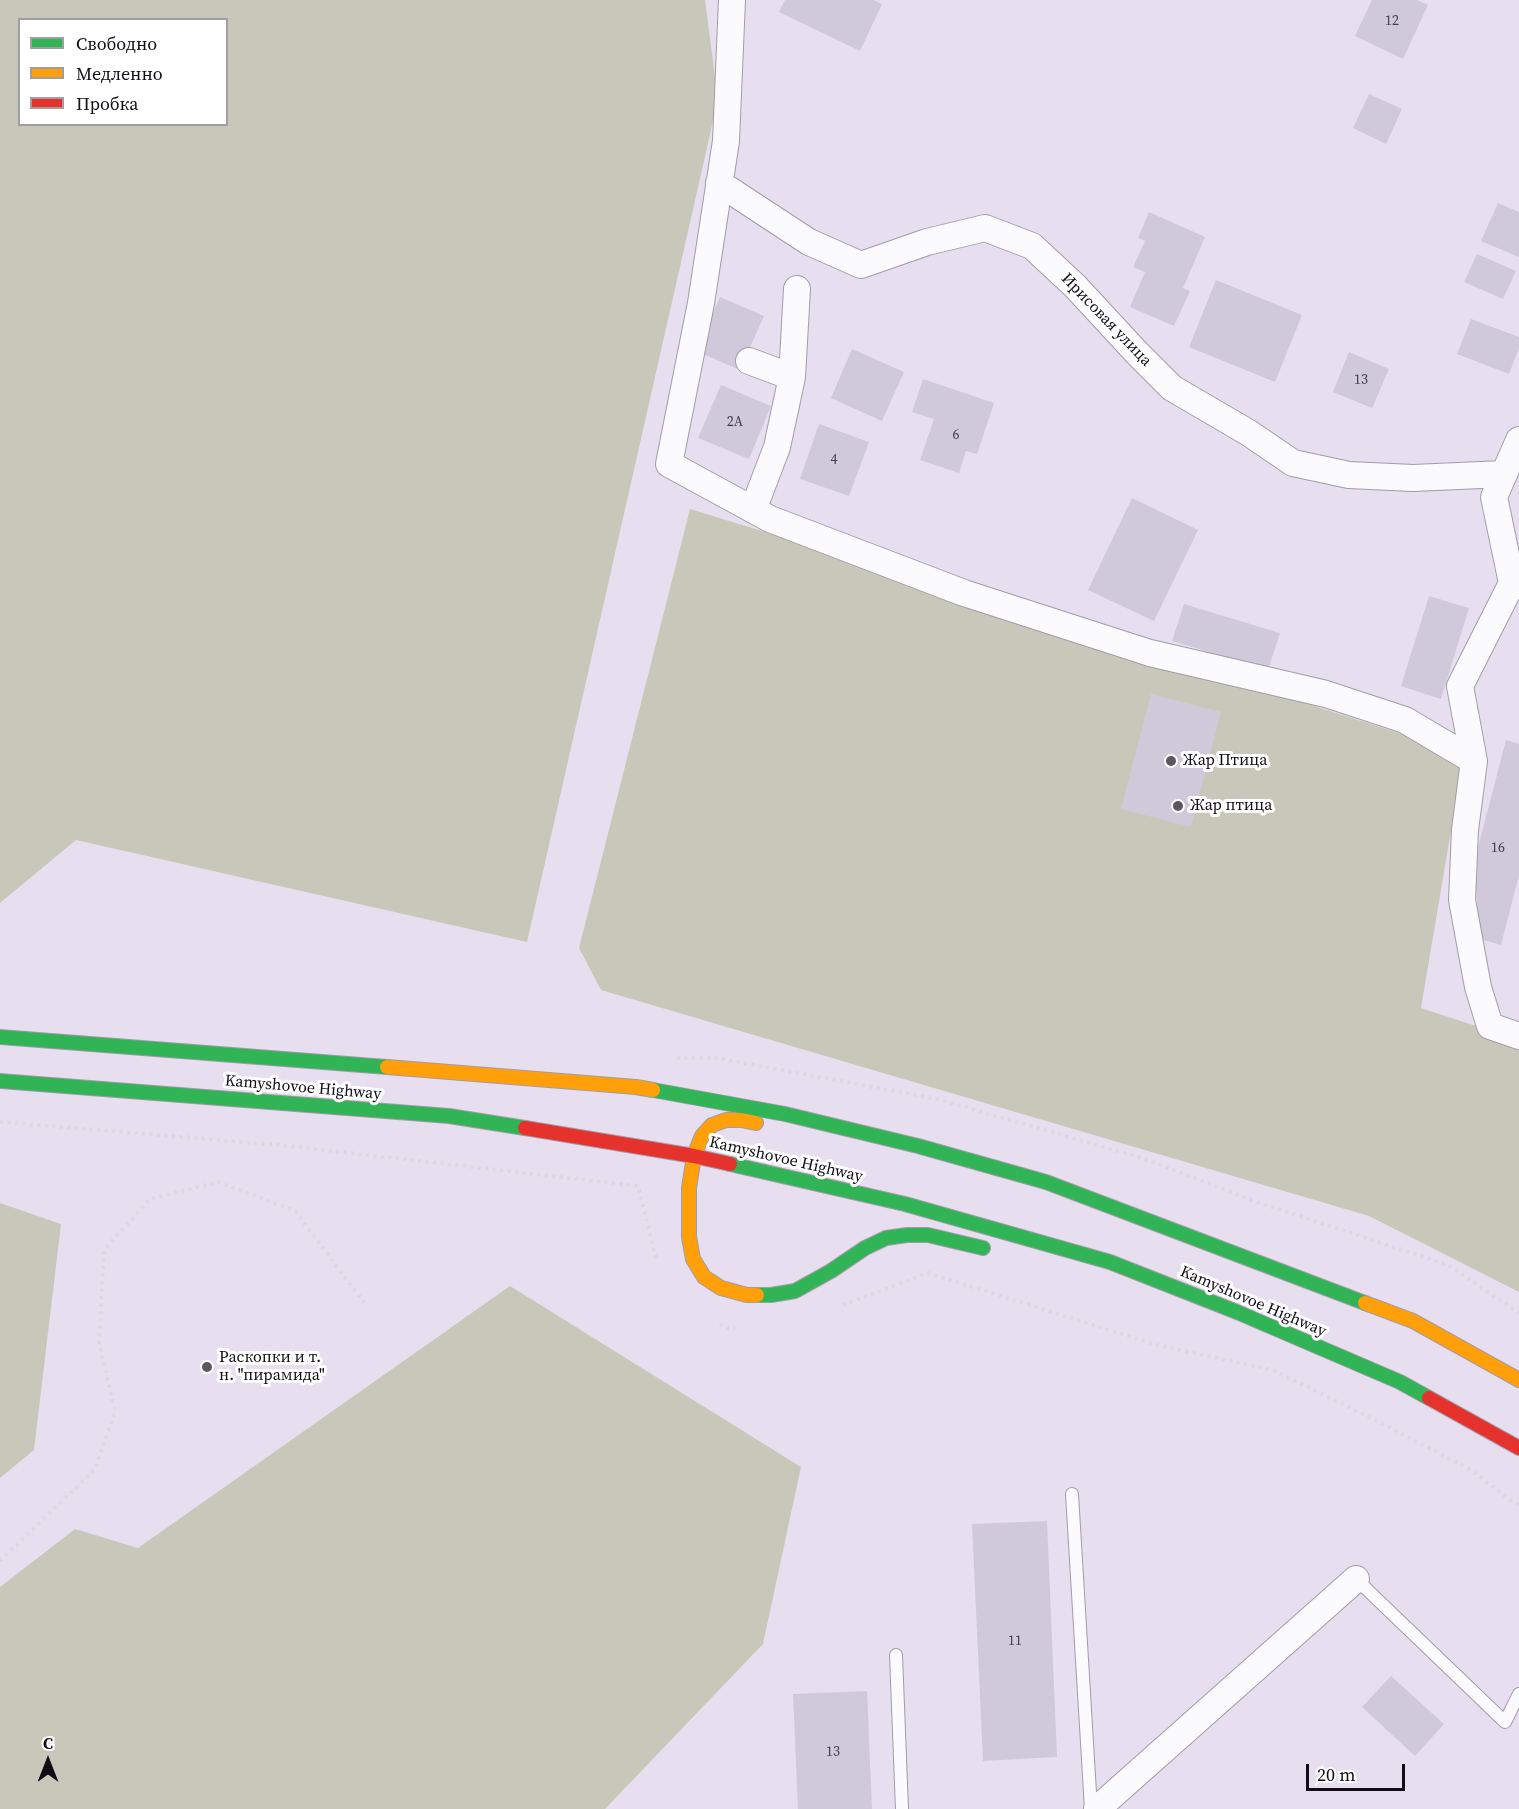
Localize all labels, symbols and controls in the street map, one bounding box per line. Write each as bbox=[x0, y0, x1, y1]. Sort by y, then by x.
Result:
house number: 12 bbox=[1385, 13, 1399, 29]
legend bbox=[18, 18, 228, 126]
text: Свободно bbox=[76, 31, 157, 56]
text: Медленно bbox=[76, 61, 163, 86]
text: Пробка bbox=[76, 91, 138, 116]
street label: Ирисовая улица bbox=[1057, 269, 1155, 371]
house number: 13 bbox=[1354, 372, 1368, 388]
house number: 2А bbox=[727, 414, 743, 430]
house number: 6 bbox=[953, 427, 959, 443]
house number: 4 bbox=[831, 452, 837, 468]
place label: Жар Птица bbox=[1183, 751, 1267, 771]
marker: Жар Птица bbox=[1164, 754, 1178, 768]
place label: Жар птица bbox=[1190, 796, 1272, 816]
marker: Жар птица bbox=[1171, 799, 1185, 813]
house number: 16 bbox=[1491, 840, 1505, 856]
street label: Kamyshovoe Highway bbox=[224, 1072, 382, 1104]
street label: Kamyshovoe Highway bbox=[707, 1133, 865, 1187]
street label: Kamyshovoe Highway bbox=[1177, 1263, 1329, 1341]
place label: Раскопки и т. н. "пирамида" bbox=[219, 1348, 325, 1386]
marker: Раскопки и т. н. "пирамида" bbox=[200, 1360, 214, 1374]
house number: 11 bbox=[1008, 1633, 1022, 1649]
north arrow bbox=[18, 1731, 78, 1791]
text: С bbox=[43, 1732, 53, 1754]
house number: 13 bbox=[826, 1744, 840, 1760]
scale bar bbox=[1309, 1752, 1408, 1790]
text: 20 m bbox=[1317, 1762, 1355, 1787]

